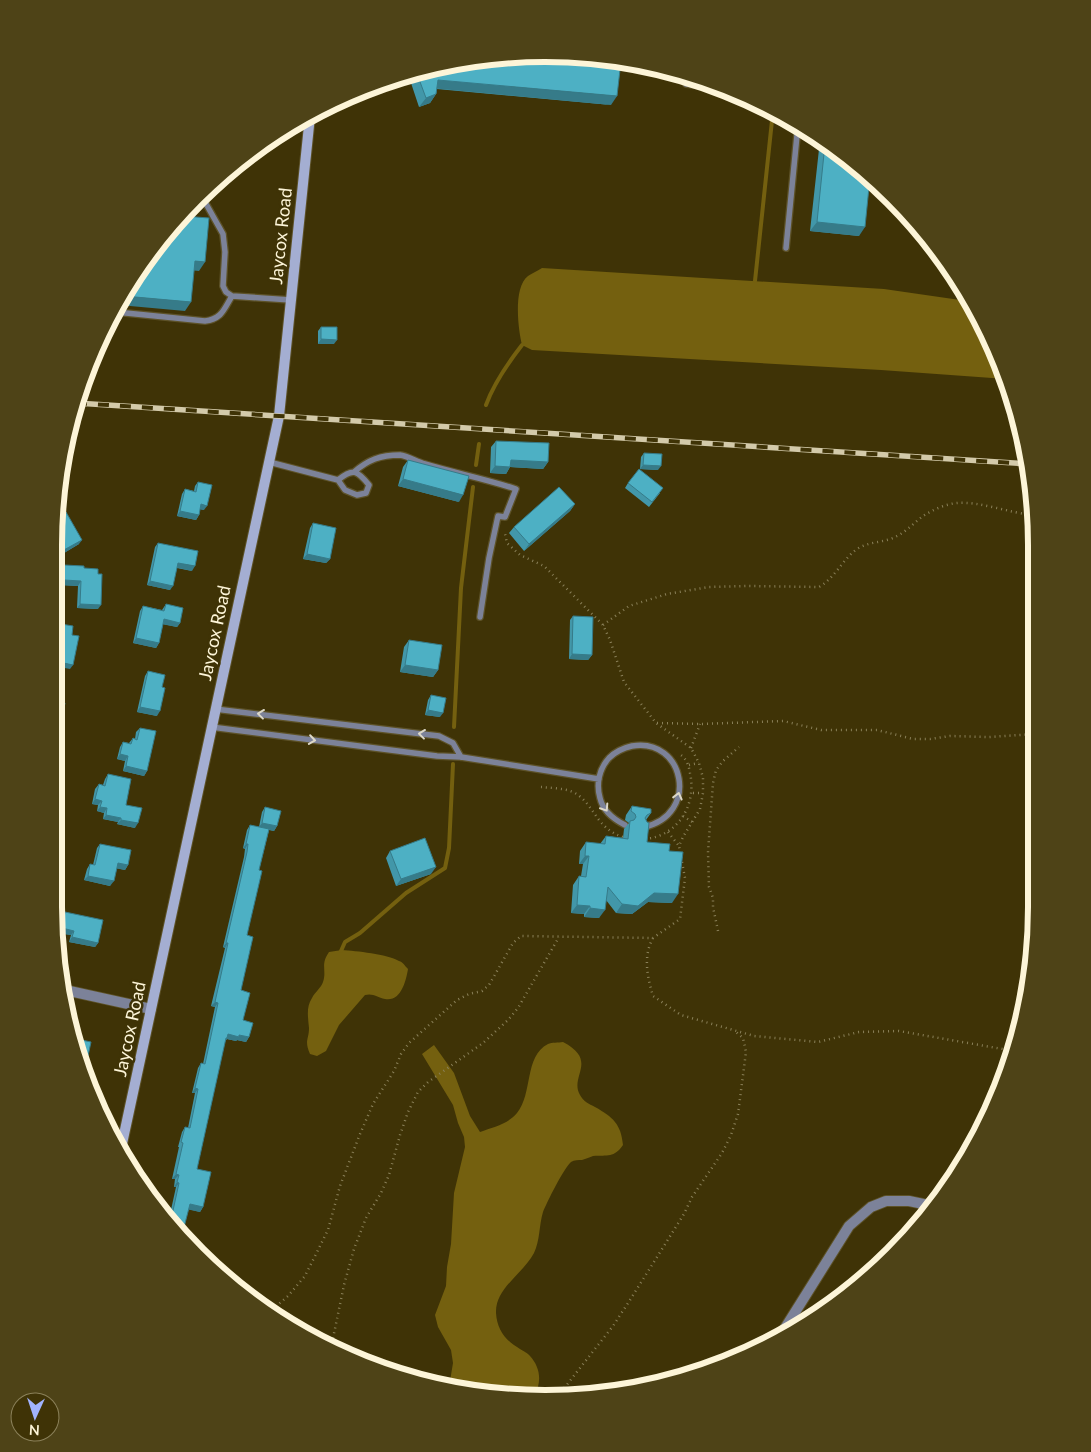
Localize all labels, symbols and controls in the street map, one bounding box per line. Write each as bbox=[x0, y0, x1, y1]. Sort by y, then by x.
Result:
street label: Jaycox Road bbox=[264, 187, 296, 285]
street label: Jaycox Road bbox=[193, 583, 235, 682]
one-way arrow bbox=[256, 709, 264, 720]
one-way arrow bbox=[418, 729, 426, 740]
one-way arrow bbox=[307, 735, 316, 745]
one-way arrow bbox=[672, 793, 682, 801]
one-way arrow bbox=[599, 803, 609, 812]
street label: Jaycox Road bbox=[108, 979, 150, 1078]
north arrow bbox=[10, 1392, 60, 1442]
text: N bbox=[28, 1422, 40, 1439]

